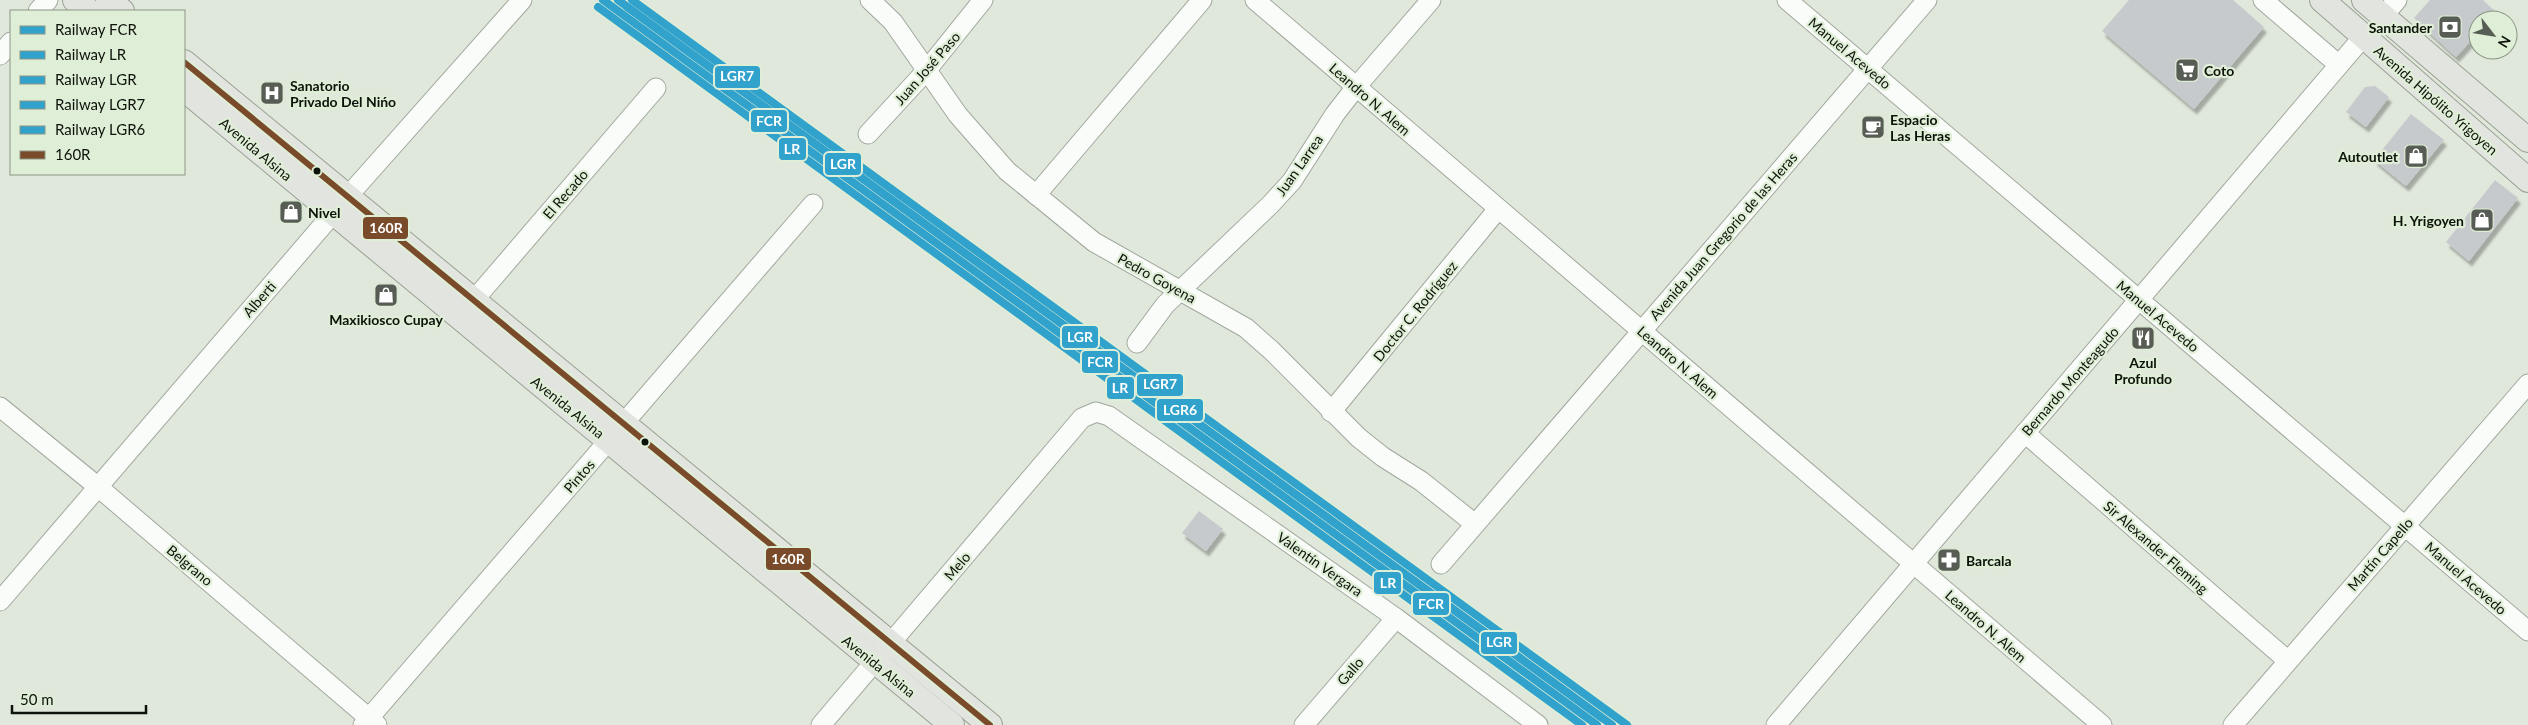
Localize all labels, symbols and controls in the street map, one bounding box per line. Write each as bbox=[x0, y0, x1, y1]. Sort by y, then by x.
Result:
legend bbox=[10, 10, 185, 175]
north arrow bbox=[2468, 10, 2518, 60]
street label: Manuel Acevedo bbox=[1805, 14, 1895, 92]
bank icon: Santander bbox=[2437, 14, 2463, 40]
place label: Santander bbox=[2369, 19, 2433, 36]
text: Railway FCR bbox=[55, 20, 137, 38]
street label: Juan José Paso bbox=[891, 28, 963, 108]
text: N bbox=[2495, 33, 2515, 51]
street label: Avenida Hipólito Yrigoyen bbox=[2371, 42, 2501, 158]
text: Railway LR bbox=[55, 45, 127, 63]
supermarket icon: Coto bbox=[2174, 57, 2200, 83]
street label: Leandro N. Alem bbox=[1326, 59, 1414, 139]
place label: Coto bbox=[2204, 62, 2234, 79]
line badge: LGR7 bbox=[714, 65, 761, 89]
text: LGR7 bbox=[720, 67, 754, 84]
text: Railway LGR bbox=[55, 70, 137, 88]
place label: Sanatorio Privado Del Nińo bbox=[290, 77, 396, 110]
hospital icon: Sanatorio Privado Del Nińo bbox=[259, 80, 285, 106]
text: Railway LGR7 bbox=[55, 95, 146, 113]
line badge: FCR bbox=[750, 109, 788, 133]
place label: Espacio Las Heras bbox=[1890, 111, 1950, 144]
text: FCR bbox=[756, 112, 783, 129]
street label: Avenida Alsina bbox=[216, 114, 296, 184]
cafe icon: Espacio Las Heras bbox=[1860, 114, 1886, 140]
text: Railway LGR6 bbox=[55, 120, 146, 138]
street label: Juan Larrea bbox=[1272, 131, 1326, 199]
line badge: LR bbox=[778, 137, 807, 161]
text: LR bbox=[784, 140, 801, 157]
shop icon: Autoutlet bbox=[2403, 143, 2429, 169]
text: 160R bbox=[55, 145, 91, 163]
place label: Autoutlet bbox=[2337, 148, 2399, 165]
street label: Avenida Juan Gregorio de las Heras bbox=[1646, 149, 1800, 323]
line badge: LGR bbox=[824, 152, 862, 176]
text: LGR bbox=[830, 155, 857, 172]
unlabelled marker bbox=[312, 166, 322, 176]
street label: El Recado bbox=[539, 166, 591, 222]
shop icon: Nivel bbox=[278, 199, 304, 225]
place label: Nivel bbox=[308, 204, 340, 221]
shop icon: H. Yrigoyen bbox=[2469, 207, 2495, 233]
place label: H. Yrigoyen bbox=[2393, 212, 2464, 229]
line badge: 160R bbox=[362, 216, 409, 240]
text: 160R bbox=[369, 219, 404, 236]
street label: Pedro Goyena bbox=[1115, 250, 1199, 306]
street label: Doctor C. Rodríguez bbox=[1369, 257, 1461, 365]
street label: Manuel Acevedo bbox=[2113, 277, 2203, 355]
street label: Alberti bbox=[239, 278, 279, 320]
shop icon: Maxikiosco Cupay bbox=[373, 282, 399, 308]
place label: Maxikiosco Cupay bbox=[329, 311, 443, 328]
street label: Leandro N. Alem bbox=[1634, 322, 1722, 402]
street label: Bernardo Monteagudo bbox=[2018, 323, 2122, 439]
line badge: LGR bbox=[1061, 325, 1099, 349]
restaurant icon: Azul Profundo bbox=[2130, 325, 2156, 351]
text: LGR bbox=[1067, 328, 1094, 345]
line badge: FCR bbox=[1081, 350, 1119, 374]
text: FCR bbox=[1087, 353, 1114, 370]
place label: Azul Profundo bbox=[2114, 354, 2172, 387]
street label: Avenida Alsina bbox=[528, 372, 608, 442]
line badge: LGR7 bbox=[1136, 373, 1184, 397]
text: LGR7 bbox=[1143, 375, 1177, 392]
line badge: LR bbox=[1106, 376, 1135, 400]
text: LR bbox=[1112, 379, 1129, 396]
line badge: LGR6 bbox=[1156, 398, 1204, 422]
text: LGR6 bbox=[1163, 401, 1197, 418]
unlabelled marker bbox=[640, 437, 650, 447]
street label: Pintos bbox=[560, 456, 598, 496]
street label: Sir Alexander Fleming bbox=[2100, 497, 2212, 597]
street label: Martín Capello bbox=[2344, 514, 2416, 594]
street label: Valentín Vergara bbox=[1274, 528, 1366, 600]
street label: Manuel Acevedo bbox=[2422, 538, 2510, 618]
street label: Belgrano bbox=[164, 541, 216, 589]
line badge: 160R bbox=[765, 547, 812, 571]
pharmacy icon: Barcala bbox=[1936, 547, 1962, 573]
street label: Melo bbox=[940, 548, 974, 583]
text: 160R bbox=[771, 550, 806, 567]
place label: Barcala bbox=[1966, 552, 2012, 569]
line badge: LR bbox=[1373, 571, 1402, 595]
text: LR bbox=[1380, 574, 1397, 591]
street label: Leandro N. Alem bbox=[1942, 586, 2030, 666]
line badge: FCR bbox=[1412, 592, 1450, 616]
text: FCR bbox=[1418, 595, 1445, 612]
street label: Avenida Alsina bbox=[839, 631, 919, 701]
line badge: LGR bbox=[1480, 631, 1518, 655]
text: LGR bbox=[1486, 633, 1513, 650]
street label: Gallo bbox=[1333, 653, 1367, 689]
scale bar bbox=[12, 682, 146, 714]
text: 50 m bbox=[20, 690, 54, 708]

